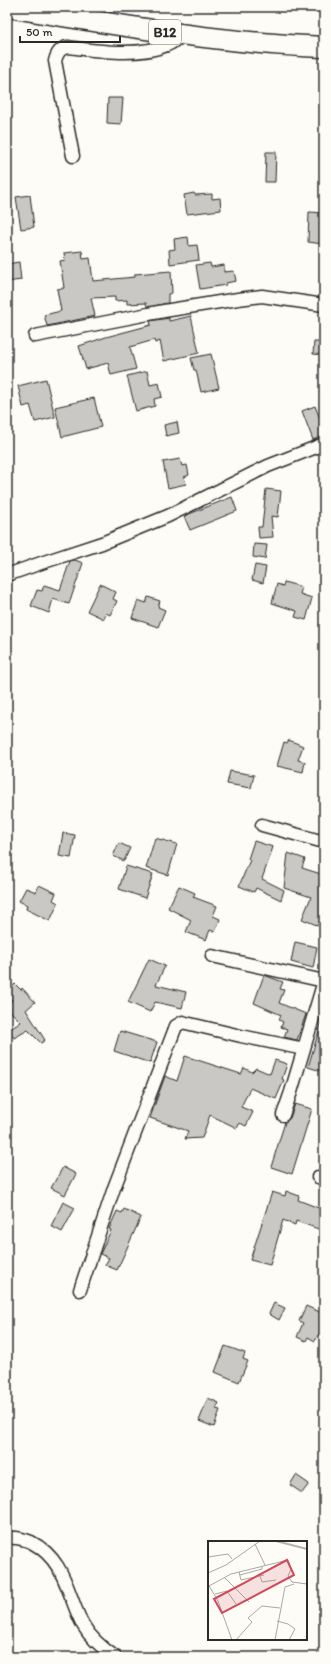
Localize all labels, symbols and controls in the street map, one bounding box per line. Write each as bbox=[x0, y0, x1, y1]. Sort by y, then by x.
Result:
scale bar bbox=[20, 18, 120, 44]
road number: B12 bbox=[149, 20, 181, 44]
text: 50 m bbox=[26, 25, 52, 39]
inset map bbox=[208, 1541, 307, 1640]

